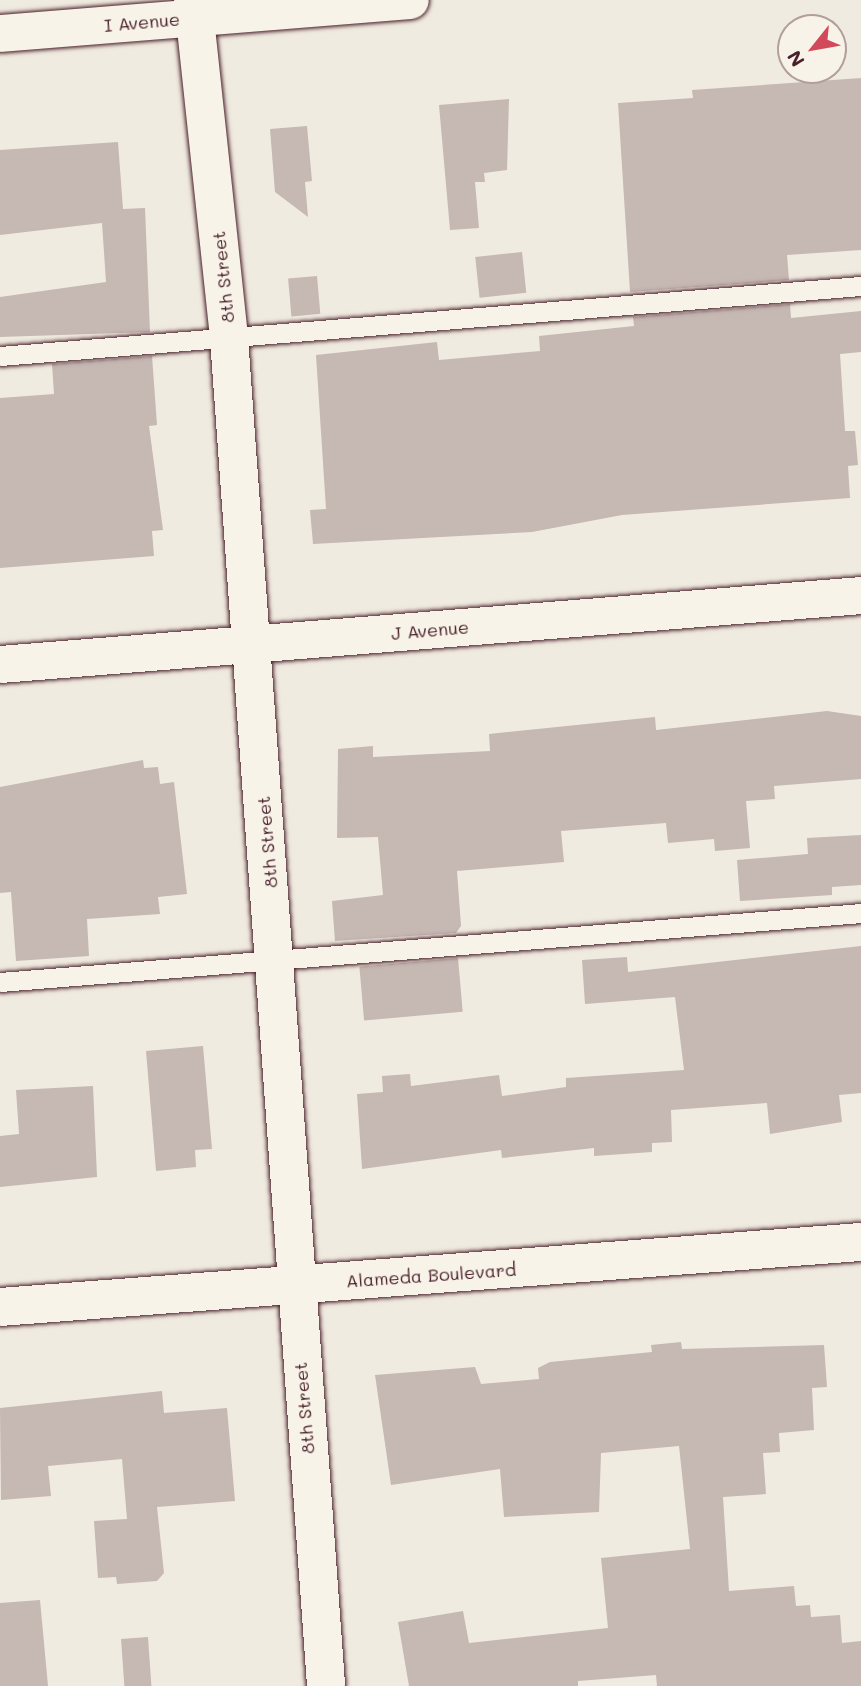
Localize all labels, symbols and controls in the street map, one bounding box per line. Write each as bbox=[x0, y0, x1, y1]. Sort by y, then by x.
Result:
street label: I Avenue bbox=[103, 8, 181, 36]
north arrow bbox=[777, 14, 847, 84]
text: N bbox=[781, 46, 810, 72]
street label: 8th Street bbox=[207, 230, 239, 324]
street label: J Avenue bbox=[390, 616, 470, 644]
street label: 8th Street bbox=[252, 795, 282, 889]
street label: Alameda Boulevard bbox=[345, 1258, 517, 1292]
street label: 8th Street bbox=[289, 1361, 319, 1455]

